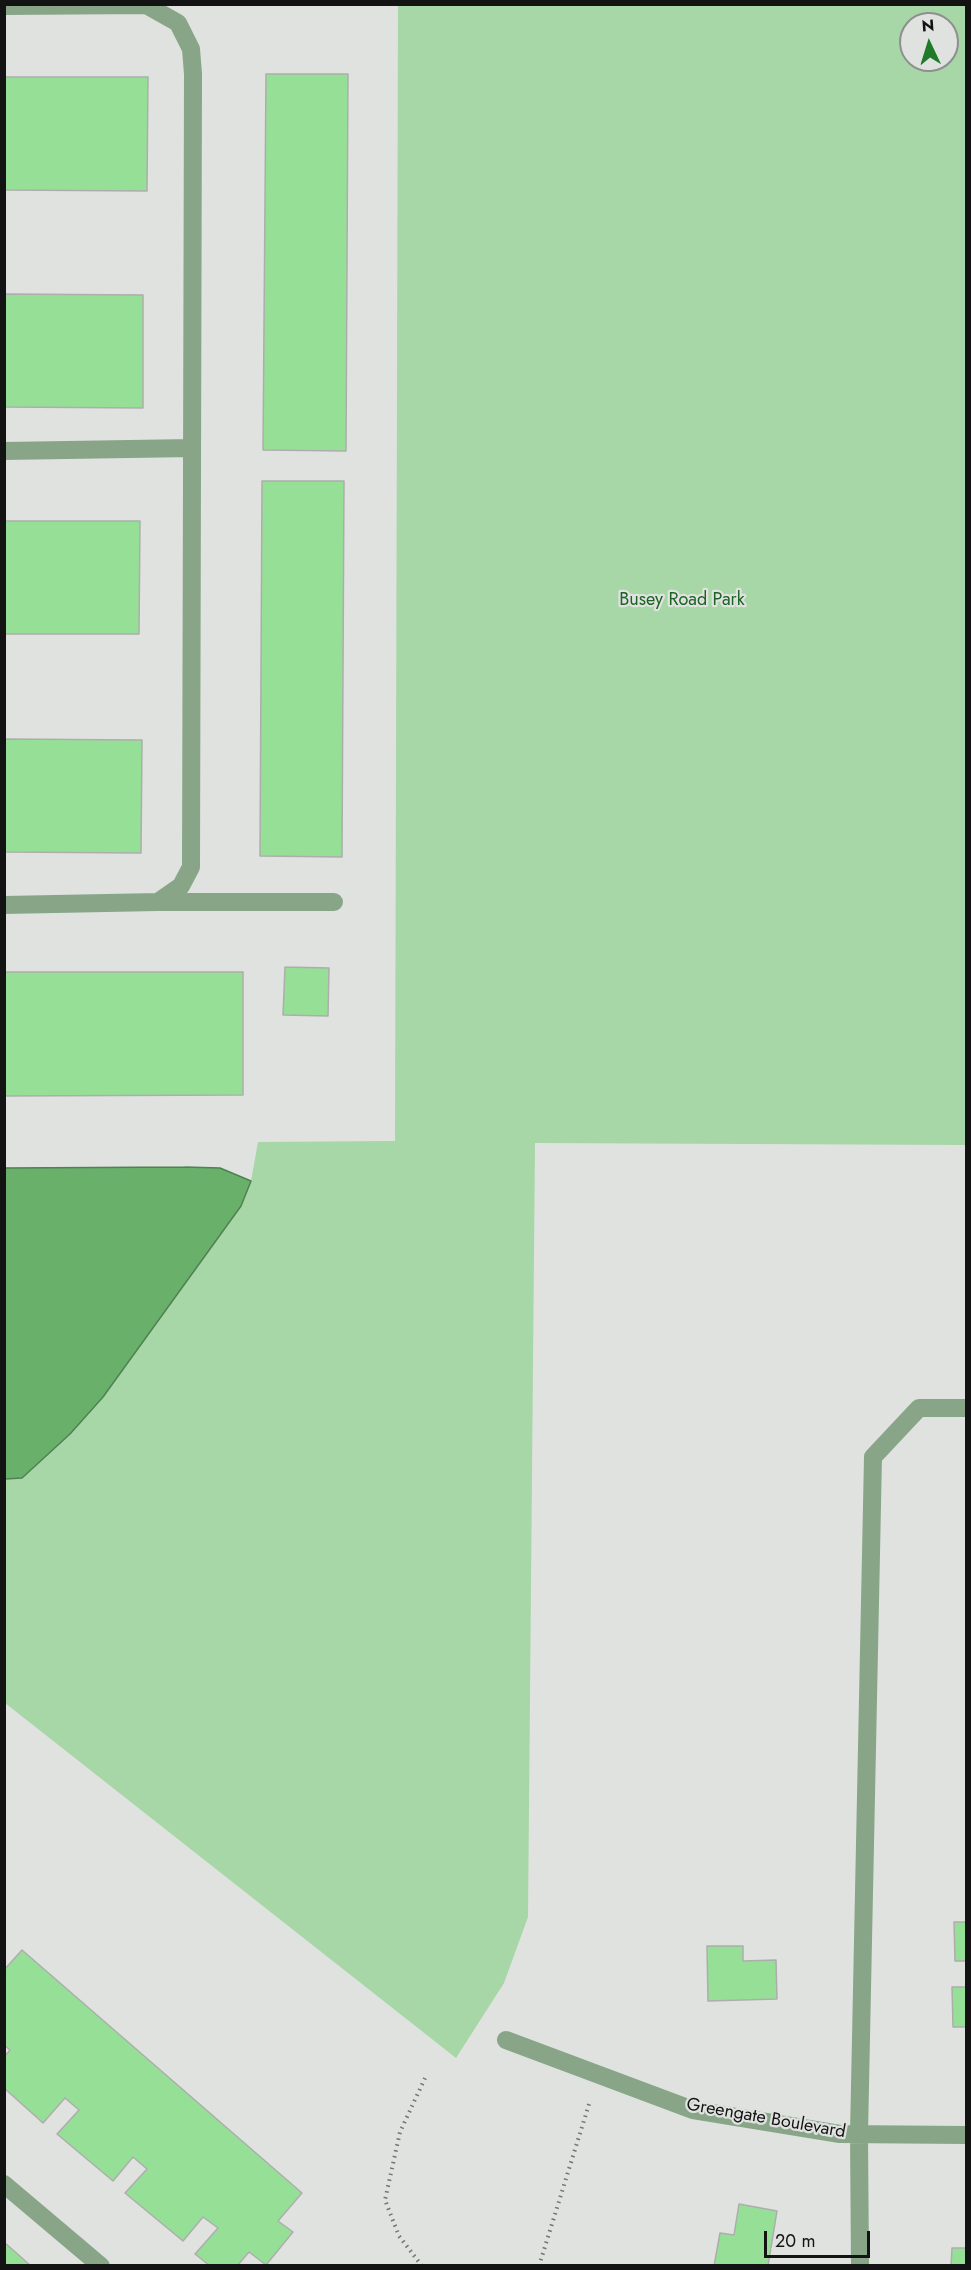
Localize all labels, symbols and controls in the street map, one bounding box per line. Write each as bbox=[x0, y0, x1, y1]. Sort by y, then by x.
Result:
north arrow bbox=[899, 12, 959, 72]
text: N bbox=[921, 14, 935, 37]
park label: Busey Road Park bbox=[619, 590, 745, 612]
street label: Greengate Boulevard bbox=[685, 2094, 847, 2144]
scale bar bbox=[767, 2219, 874, 2257]
text: 20 m bbox=[775, 2228, 815, 2254]

